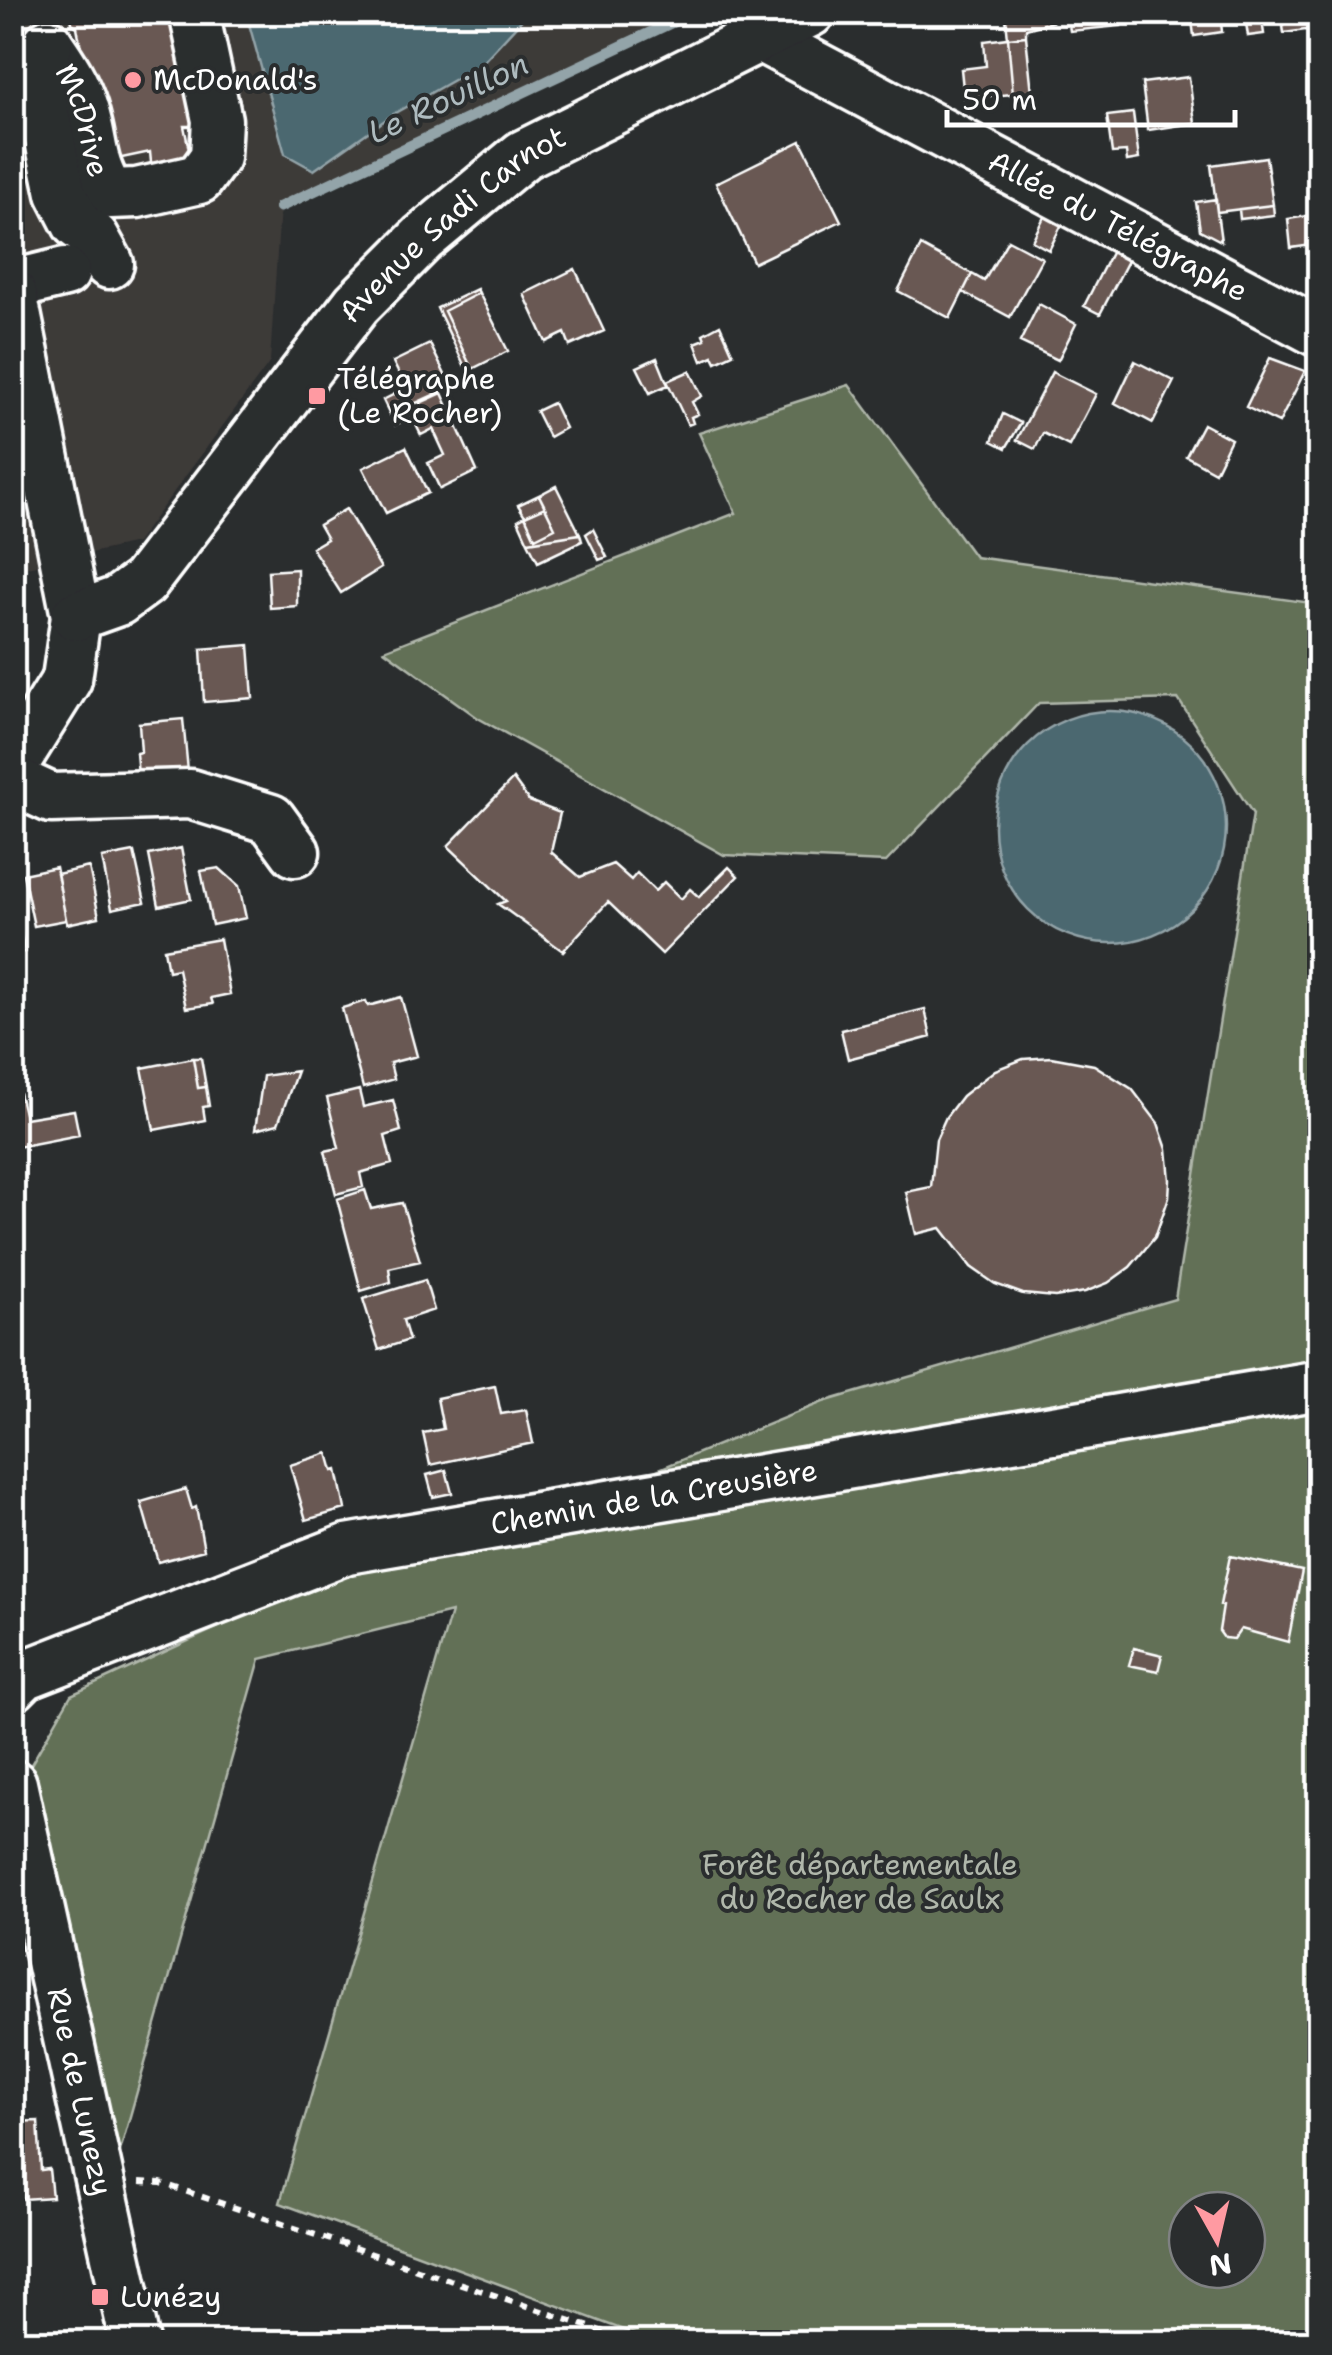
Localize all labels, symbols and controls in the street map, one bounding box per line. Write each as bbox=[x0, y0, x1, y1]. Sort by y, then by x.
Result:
water label: Le Rouillon bbox=[360, 41, 535, 154]
street label: McDrive bbox=[46, 56, 120, 182]
place label: McDonald's bbox=[153, 59, 318, 100]
scale bar bbox=[947, 65, 1234, 127]
marker: McDonald's bbox=[122, 69, 144, 91]
text: 50 m bbox=[962, 79, 1037, 120]
street label: Avenue Sadi Carnot bbox=[329, 116, 572, 331]
street label: Allée du Télégraphe bbox=[981, 140, 1255, 311]
place label: Télégraphe (Le Rocher) bbox=[337, 358, 502, 433]
marker: Télégraphe (Le Rocher) bbox=[306, 385, 328, 407]
street label: Chemin de la Creusière bbox=[487, 1449, 820, 1544]
park label: Forêt départementale du Rocher de Saulx bbox=[702, 1844, 1018, 1919]
street label: Rue de Lunezy bbox=[37, 1984, 123, 2199]
north arrow bbox=[1167, 2190, 1267, 2290]
text: N bbox=[1207, 2244, 1234, 2285]
place label: Lunézy bbox=[120, 2276, 222, 2317]
marker: Lunézy bbox=[89, 2286, 111, 2308]

